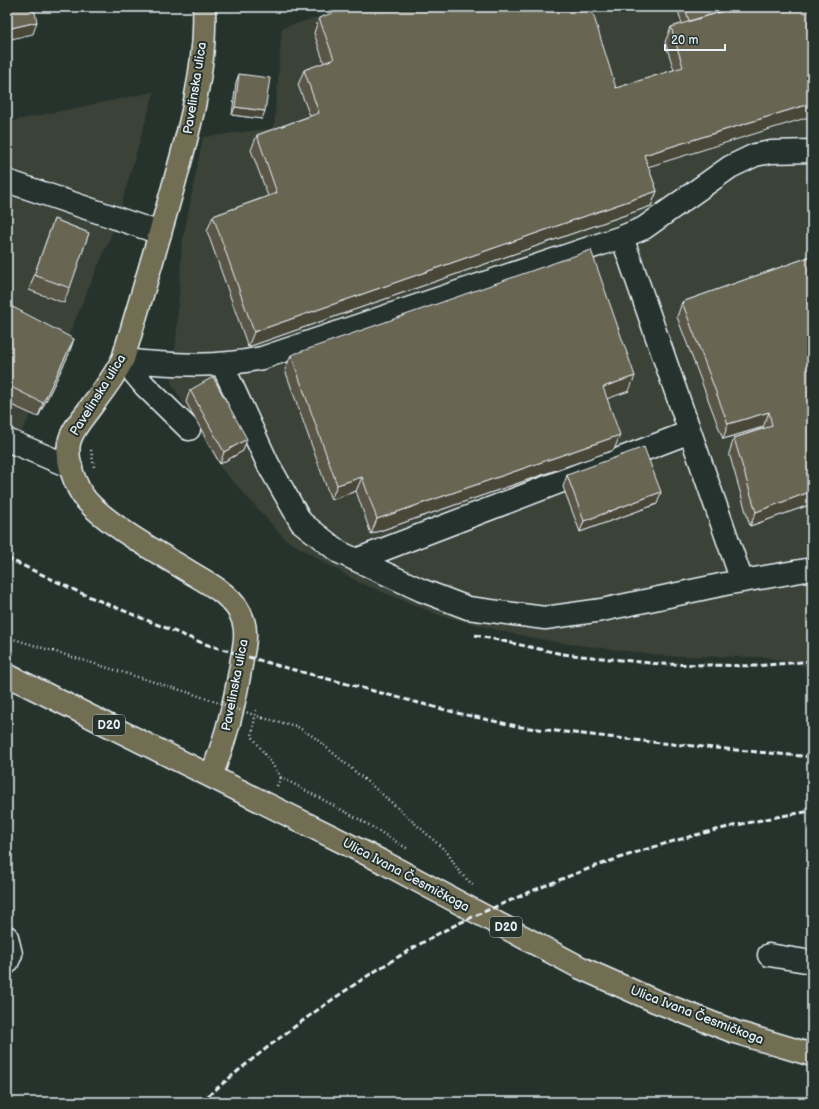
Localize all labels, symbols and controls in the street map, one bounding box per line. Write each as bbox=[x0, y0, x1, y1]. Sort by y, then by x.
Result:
scale bar bbox=[665, 26, 725, 52]
text: 20 m bbox=[671, 33, 698, 48]
street label: Pavelinska ulica bbox=[180, 41, 210, 135]
street label: Pavelinska ulica bbox=[67, 351, 129, 439]
street label: Pavelinska ulica bbox=[218, 638, 252, 732]
road number: D20 bbox=[93, 715, 125, 735]
street label: Ulica Ivana Česmičkoga bbox=[340, 834, 473, 915]
road number: D20 bbox=[490, 917, 522, 937]
street label: Ulica Ivana Česmičkoga bbox=[628, 981, 766, 1048]

